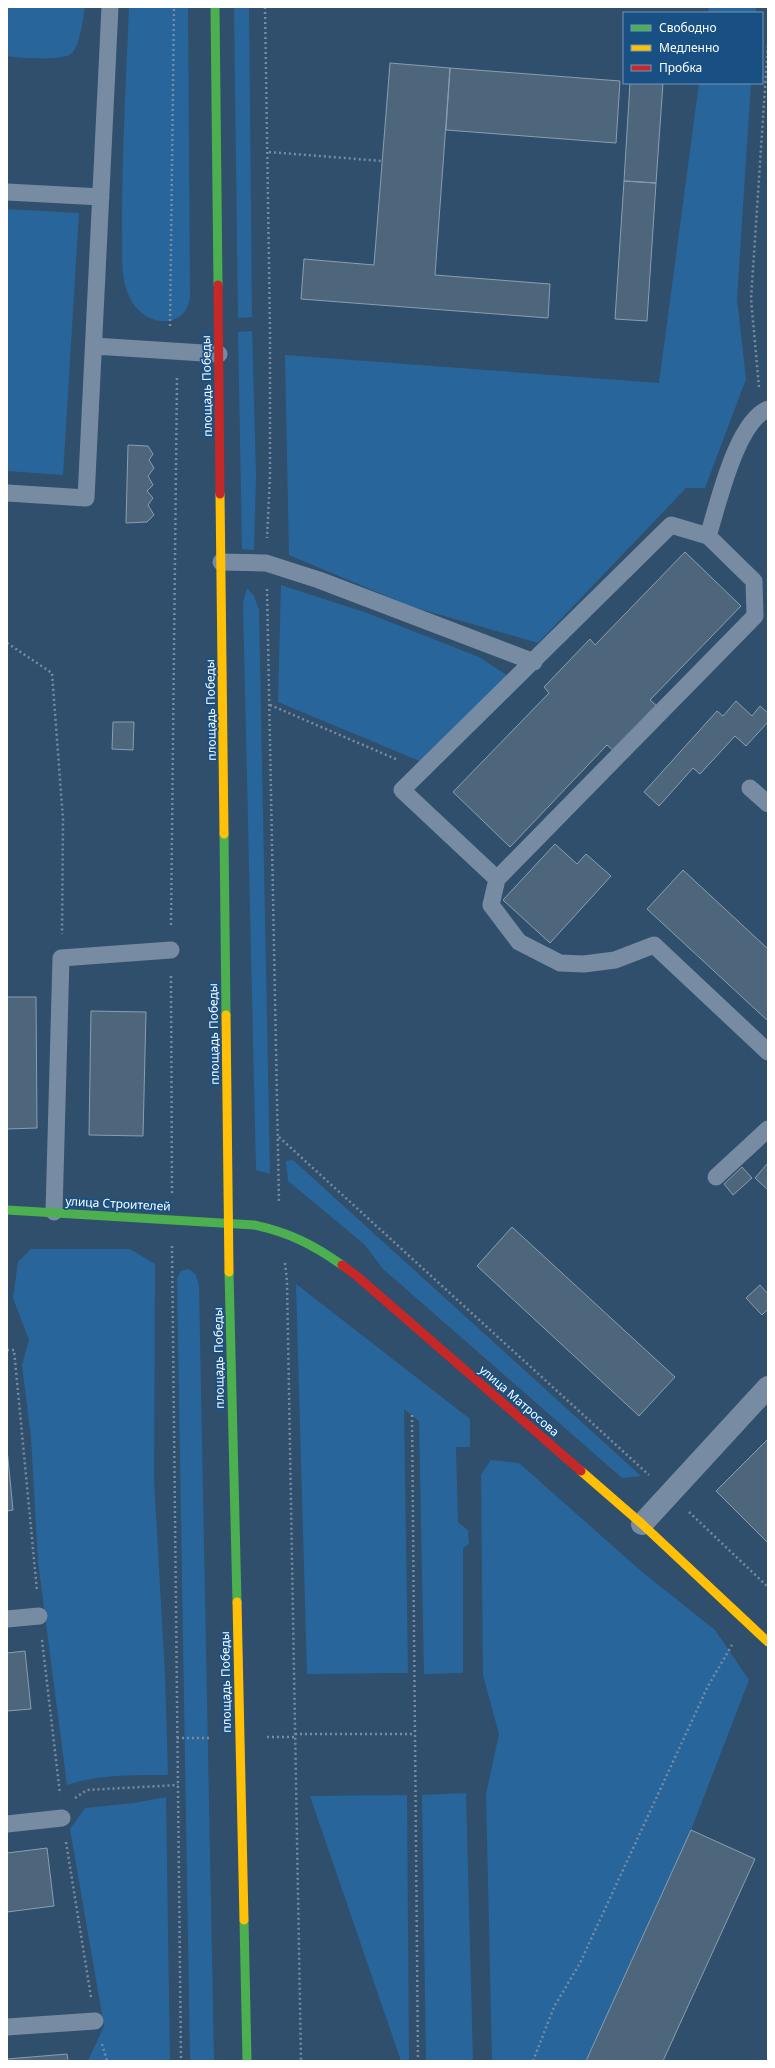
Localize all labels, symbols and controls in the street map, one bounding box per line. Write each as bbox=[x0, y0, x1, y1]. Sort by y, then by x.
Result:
legend bbox=[623, 12, 763, 84]
text: Свободно bbox=[659, 19, 717, 36]
text: Медленно bbox=[659, 39, 719, 56]
text: Пробка bbox=[659, 59, 702, 76]
street label: площадь Победы bbox=[197, 335, 216, 437]
street label: площадь Победы bbox=[201, 659, 220, 761]
street label: площадь Победы bbox=[204, 983, 223, 1085]
street label: улица Строителей bbox=[65, 1192, 171, 1215]
street label: площадь Победы bbox=[209, 1307, 228, 1409]
street label: улица Матросова bbox=[476, 1361, 563, 1440]
street label: площадь Победы bbox=[216, 1631, 235, 1733]

